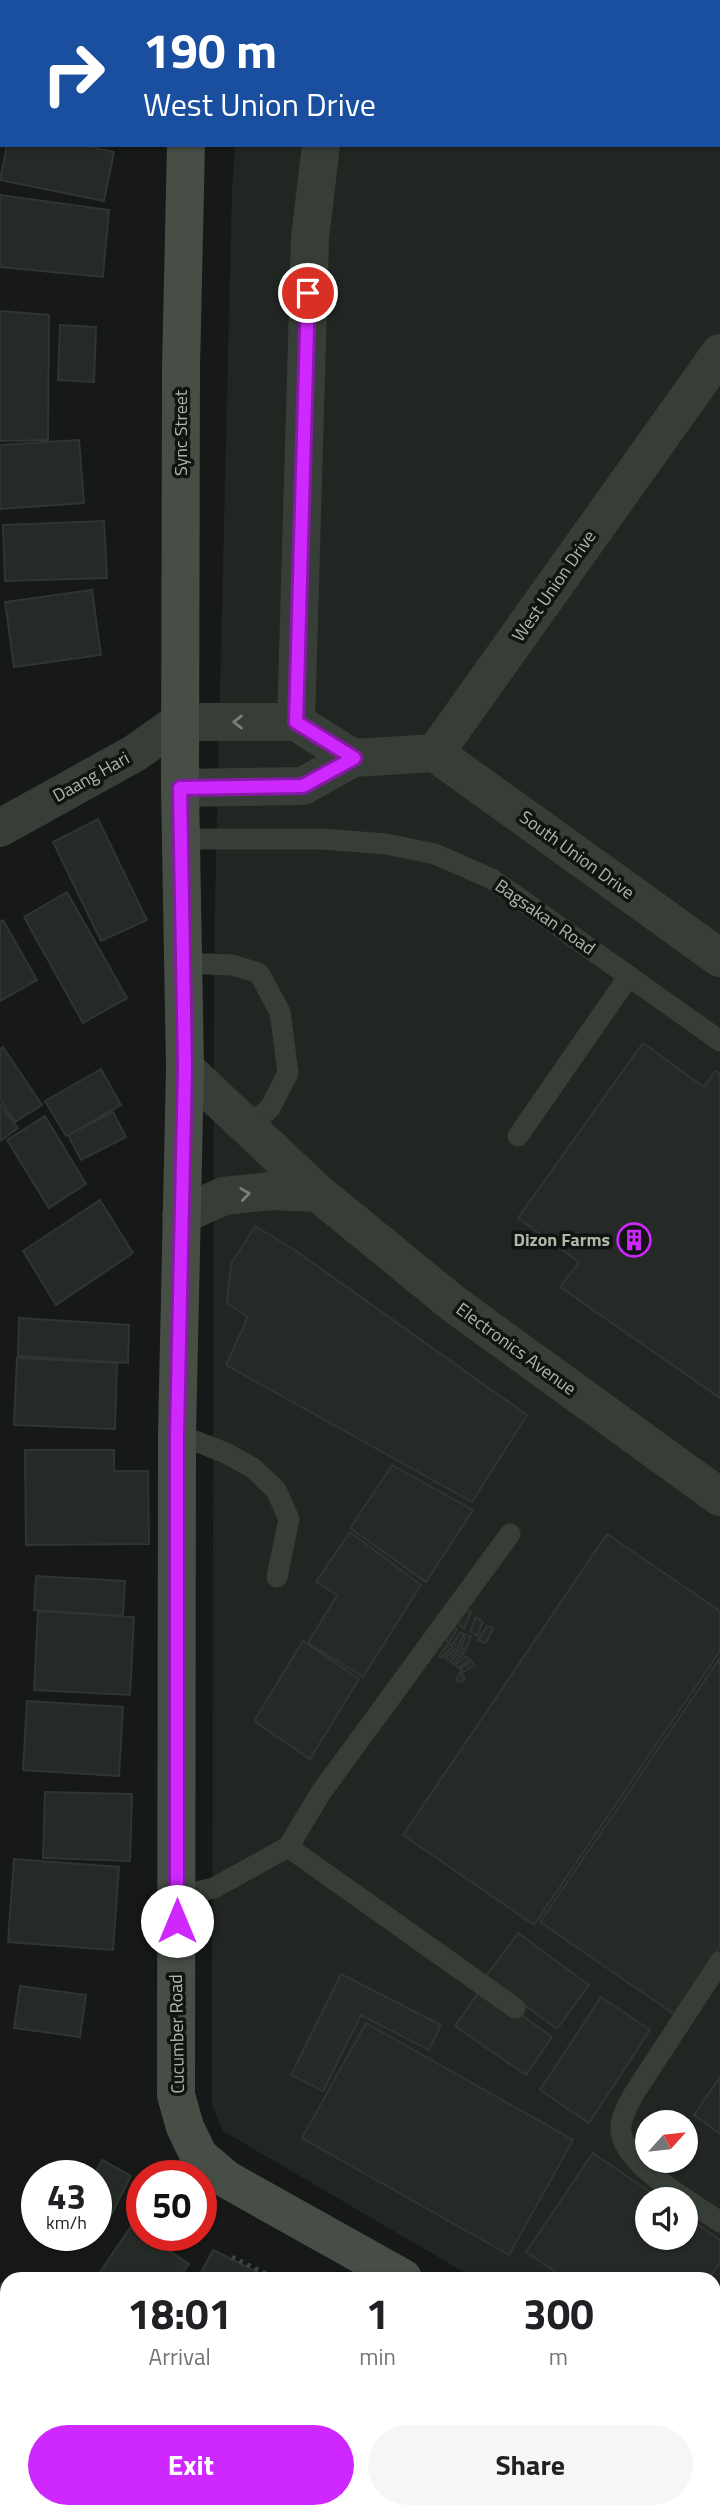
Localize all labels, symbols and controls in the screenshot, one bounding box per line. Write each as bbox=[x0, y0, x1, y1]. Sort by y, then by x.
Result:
text: 190 m bbox=[143, 12, 277, 87]
icon: right bbox=[28, 28, 119, 119]
text: West Union Drive bbox=[143, 80, 376, 128]
pin bbox=[278, 263, 338, 323]
icon: arrive bbox=[289, 274, 327, 312]
street label: Sync Street bbox=[167, 389, 194, 476]
street label: West Union Drive bbox=[505, 524, 602, 647]
one-way arrow bbox=[232, 714, 243, 730]
street label: Daang Hari bbox=[48, 744, 134, 809]
street label: South Union Drive bbox=[514, 804, 640, 906]
street label: Bagsakan Road bbox=[490, 872, 601, 961]
one-way arrow bbox=[239, 1186, 251, 1201]
building icon: Dizon Farms bbox=[615, 1221, 653, 1259]
place label: Dizon Farms bbox=[513, 1226, 610, 1253]
street label: Electronics Avenue bbox=[451, 1296, 582, 1402]
position arrow bbox=[140, 1884, 214, 1958]
street label: Cucumber Road bbox=[162, 1974, 191, 2094]
north arrow bbox=[635, 2110, 698, 2174]
map controls bbox=[635, 2110, 698, 2250]
speed limit sign: 50 bbox=[126, 2160, 217, 2251]
text: 43 bbox=[47, 2169, 86, 2223]
button: sound bbox=[635, 2187, 698, 2250]
text: km/h bbox=[46, 2209, 87, 2236]
text: 18:01 bbox=[127, 2281, 232, 2345]
text: 1 bbox=[366, 2281, 389, 2345]
text: 300 bbox=[523, 2281, 594, 2345]
text: Arrival bbox=[148, 2339, 211, 2374]
text: min bbox=[359, 2339, 396, 2374]
text: m bbox=[549, 2339, 568, 2374]
button: Exit bbox=[28, 2425, 354, 2505]
button: Share bbox=[368, 2425, 693, 2505]

